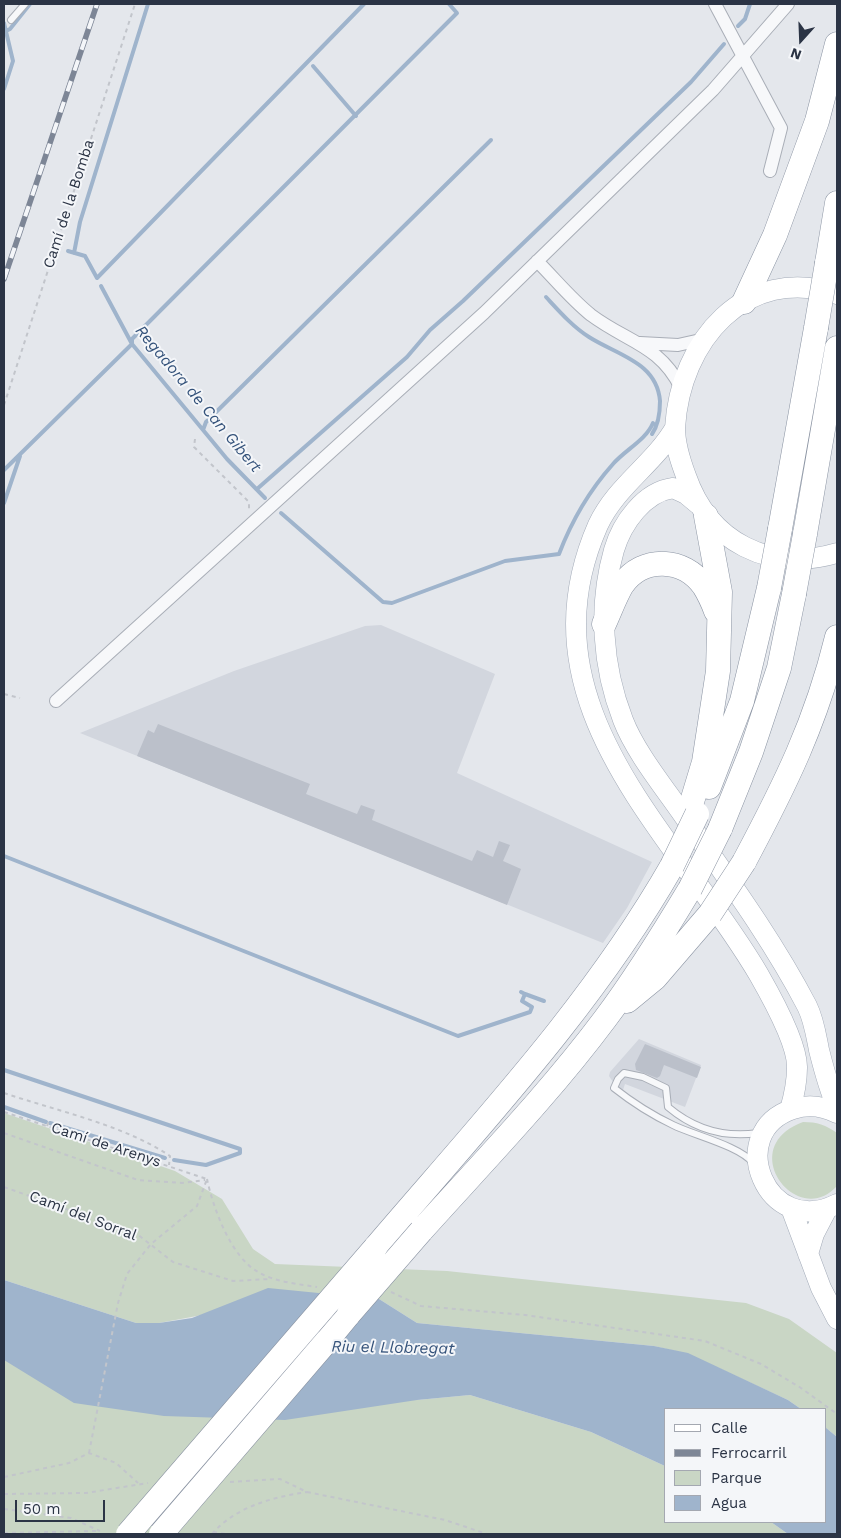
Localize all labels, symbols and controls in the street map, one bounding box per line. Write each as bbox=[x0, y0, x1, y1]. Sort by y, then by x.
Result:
north arrow bbox=[776, 15, 826, 65]
text: N bbox=[788, 45, 803, 63]
street label: Camí de la Bomba bbox=[40, 137, 98, 271]
water label: Regadora de Can Gibert bbox=[131, 322, 265, 476]
street label: Camí de Arenys bbox=[49, 1119, 163, 1171]
street label: Camí del Sorral bbox=[27, 1187, 139, 1245]
water label: Riu el Llobregat bbox=[331, 1337, 455, 1359]
legend bbox=[664, 1408, 826, 1523]
text: Calle bbox=[711, 1419, 748, 1437]
text: Ferrocarril bbox=[711, 1444, 787, 1462]
text: Parque bbox=[711, 1469, 762, 1487]
scale bar bbox=[18, 1490, 108, 1522]
text: Agua bbox=[711, 1494, 747, 1512]
text: 50 m bbox=[23, 1500, 60, 1518]

